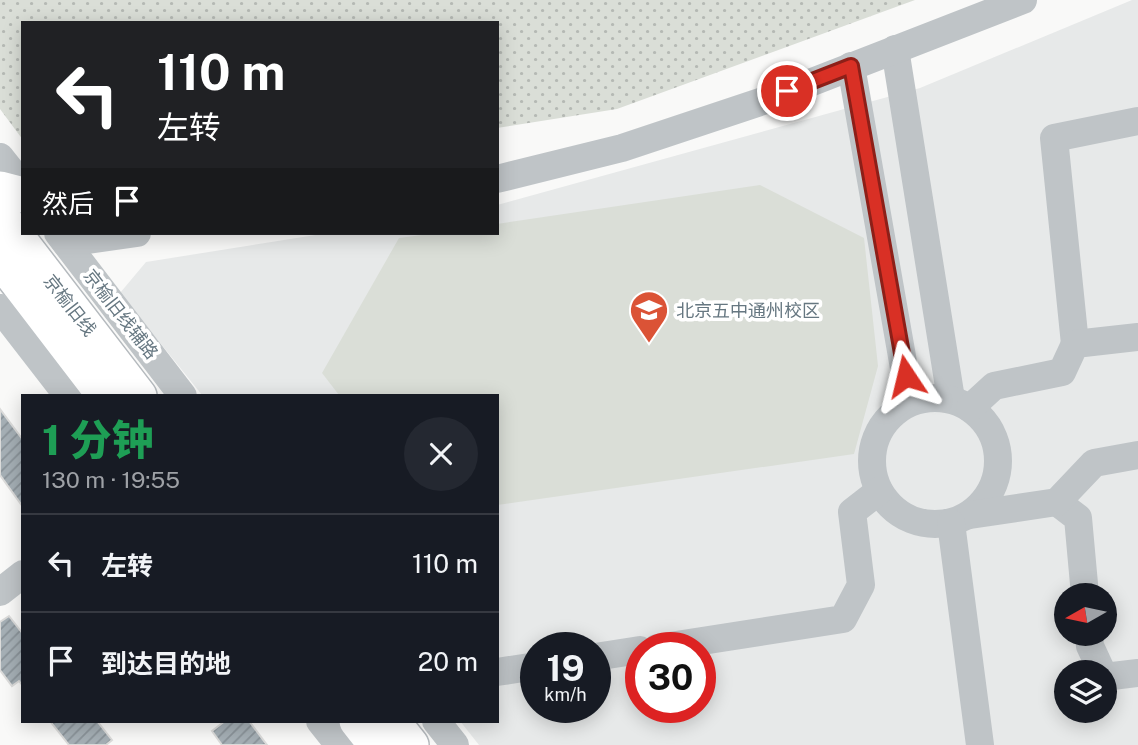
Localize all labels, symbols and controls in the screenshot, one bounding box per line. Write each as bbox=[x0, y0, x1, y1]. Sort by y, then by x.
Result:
text: 110 m bbox=[157, 43, 285, 101]
icon: left bbox=[42, 49, 133, 140]
pin bbox=[757, 61, 817, 121]
icon: arrive bbox=[768, 72, 806, 110]
text: 左转 bbox=[157, 109, 221, 146]
icon: arrive bbox=[108, 182, 146, 220]
text: 然后 bbox=[42, 188, 94, 219]
street label: 京榆旧线辅路 bbox=[79, 265, 163, 363]
street label: 京榆旧线 bbox=[40, 270, 100, 340]
school or university icon: 北京五中通州校区 bbox=[628, 289, 670, 344]
place label: 北京五中通州校区 bbox=[676, 300, 820, 321]
position arrow bbox=[869, 339, 943, 413]
text: 1 分钟 bbox=[42, 415, 154, 464]
button: close bbox=[404, 417, 478, 491]
text: 130 m · 19:55 bbox=[42, 466, 180, 493]
icon: left bbox=[42, 544, 80, 582]
text: 110 m bbox=[412, 548, 478, 579]
text: 左转 bbox=[101, 550, 153, 581]
north arrow bbox=[1054, 583, 1116, 646]
map controls bbox=[1054, 583, 1117, 723]
speed limit sign: 30 bbox=[625, 632, 716, 723]
icon: arrive bbox=[42, 642, 80, 680]
text: 20 m bbox=[418, 646, 478, 677]
text: 到达目的地 bbox=[101, 648, 231, 679]
text: 19 bbox=[546, 648, 585, 689]
button: layers bbox=[1054, 660, 1117, 723]
text: km/h bbox=[544, 684, 587, 705]

